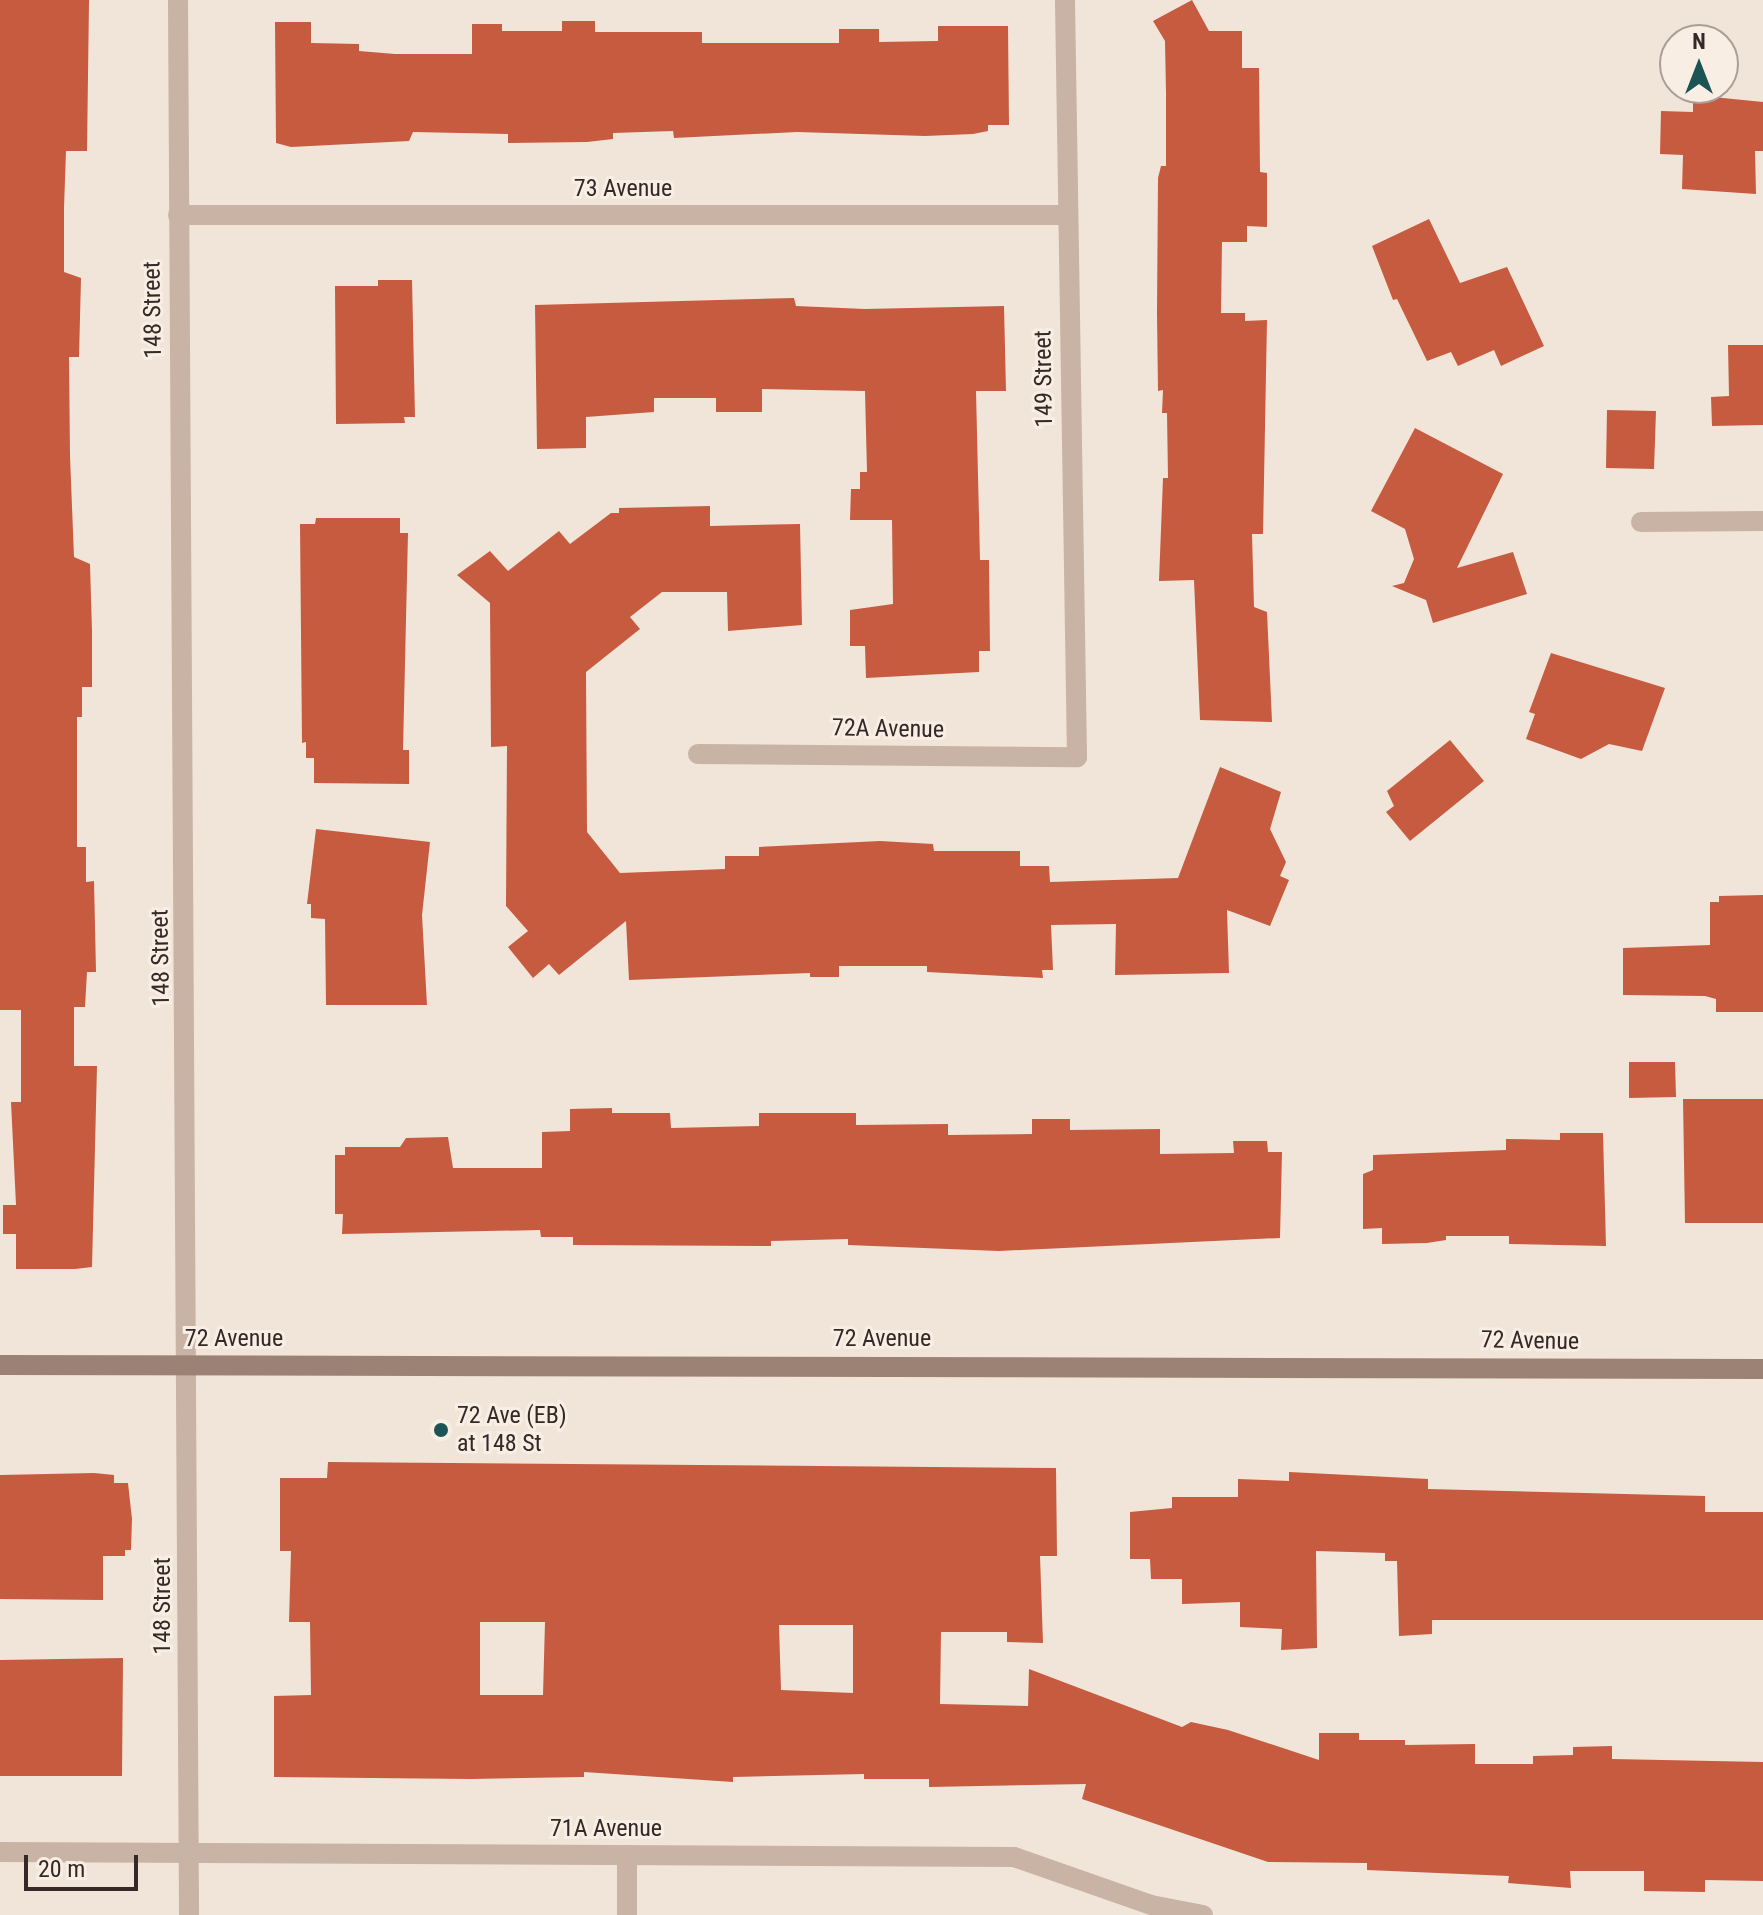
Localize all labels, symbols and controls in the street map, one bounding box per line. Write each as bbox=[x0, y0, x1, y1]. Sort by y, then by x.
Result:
north arrow bbox=[1659, 24, 1739, 104]
text: N bbox=[1692, 29, 1706, 54]
street label: 73 Avenue bbox=[574, 175, 672, 203]
street label: 148 Street bbox=[138, 261, 168, 359]
street label: 149 Street bbox=[1029, 330, 1059, 428]
street label: 72A Avenue bbox=[832, 714, 944, 744]
street label: 148 Street bbox=[146, 909, 176, 1007]
street label: 72 Avenue bbox=[185, 1325, 283, 1353]
street label: 72 Avenue bbox=[833, 1325, 931, 1353]
street label: 72 Avenue bbox=[1481, 1326, 1579, 1356]
place label: 72 Ave (EB) at 148 St bbox=[457, 1402, 567, 1458]
marker: 72 Ave (EB) at 148 St bbox=[432, 1421, 450, 1439]
street label: 148 Street bbox=[149, 1557, 177, 1655]
street label: 71A Avenue bbox=[550, 1815, 662, 1843]
scale bar bbox=[28, 1839, 142, 1889]
text: 20 m bbox=[38, 1855, 85, 1883]

